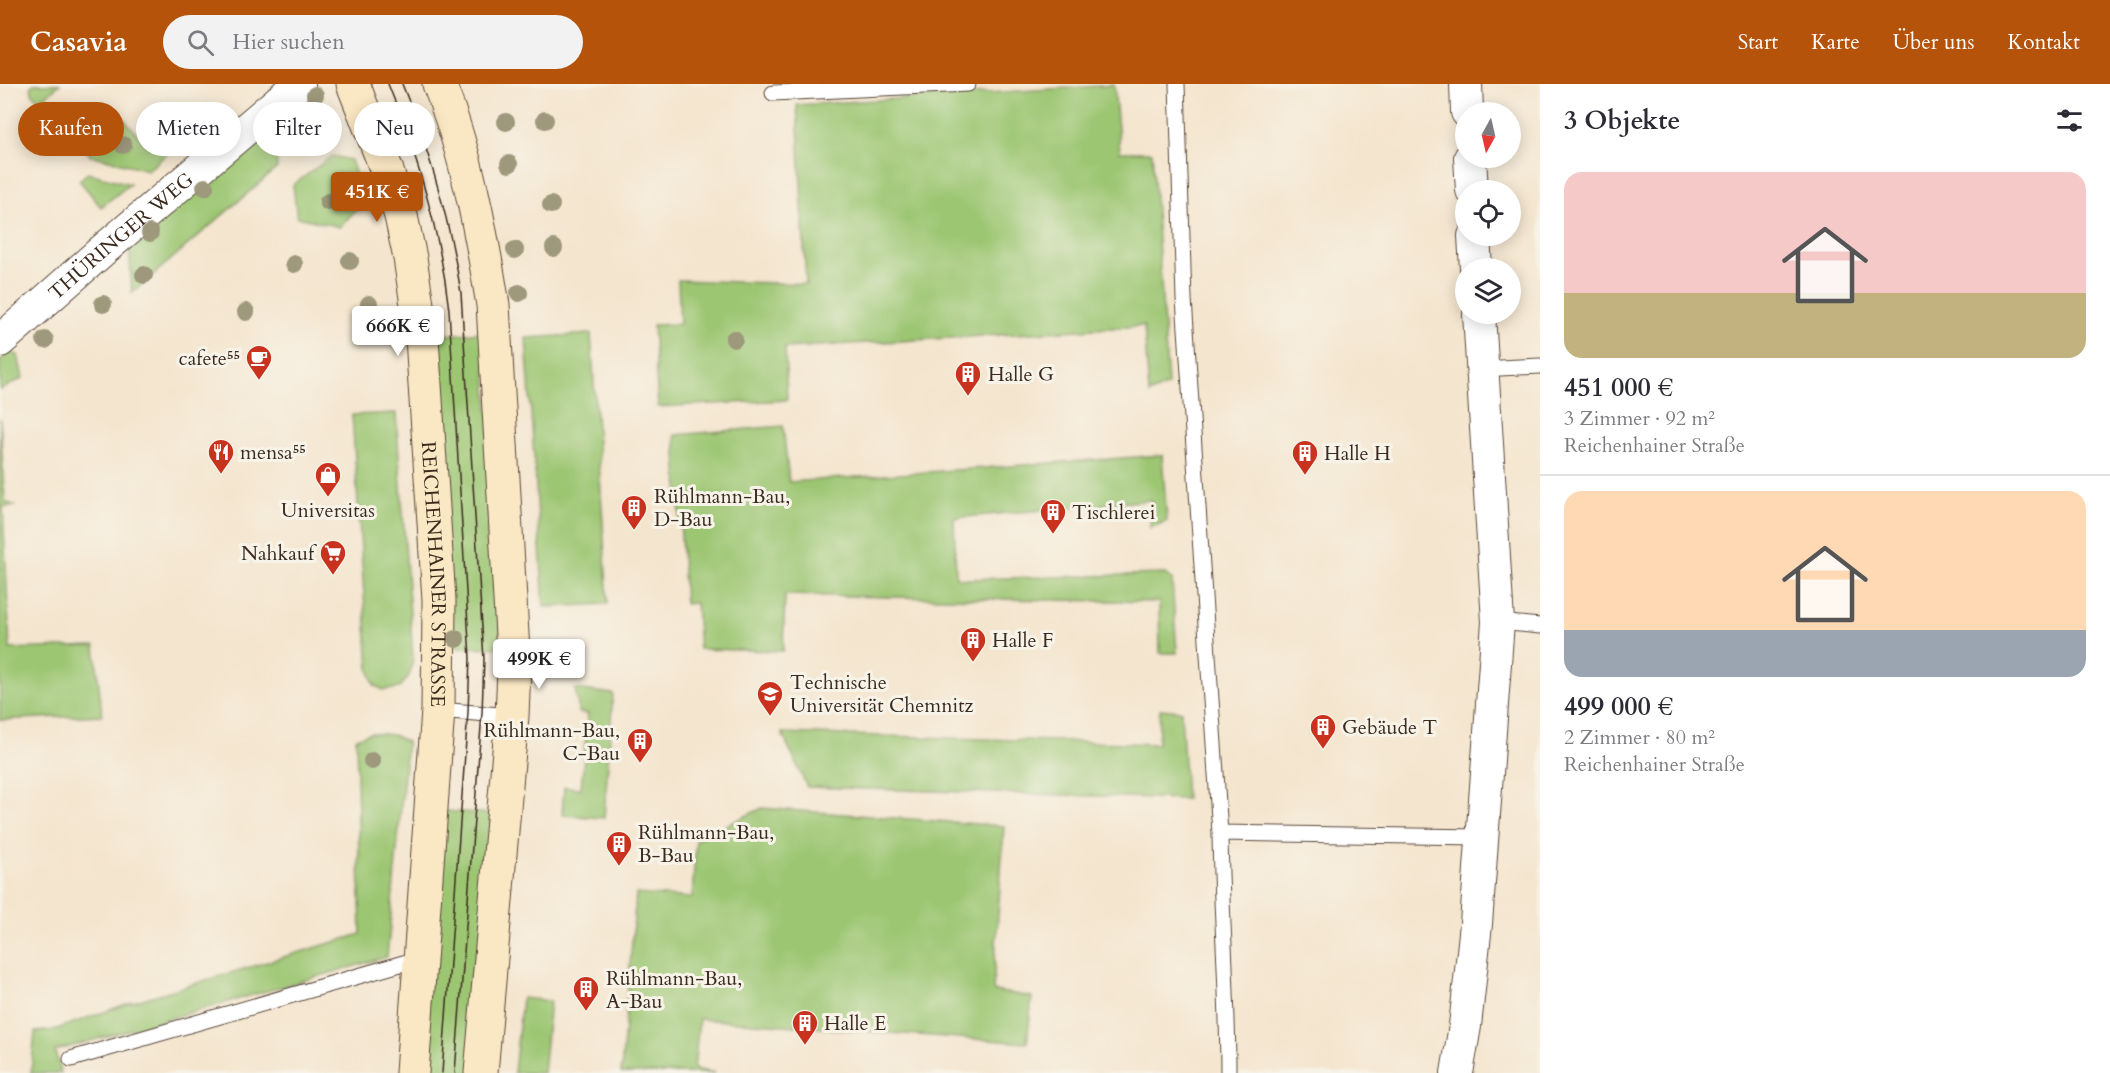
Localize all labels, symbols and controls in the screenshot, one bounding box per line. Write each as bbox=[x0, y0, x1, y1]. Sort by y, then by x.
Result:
search box bbox=[163, 15, 583, 69]
text: Casavia bbox=[30, 23, 127, 61]
icon: search bbox=[184, 26, 217, 59]
text: Hier suchen bbox=[232, 27, 345, 57]
text: Start bbox=[1738, 28, 1778, 57]
text: Karte bbox=[1811, 28, 1860, 57]
text: Über uns bbox=[1893, 28, 1975, 57]
text: Kontakt bbox=[2008, 28, 2080, 57]
chip: Kaufen bbox=[18, 102, 124, 156]
chip: Mieten bbox=[136, 102, 241, 156]
chip: Filter bbox=[253, 102, 342, 156]
chip: Neu bbox=[354, 102, 435, 156]
north arrow bbox=[1455, 102, 1521, 168]
map controls bbox=[1455, 102, 1521, 324]
text: 3 Objekte bbox=[1564, 103, 1680, 138]
icon: filters bbox=[2053, 104, 2086, 137]
street label: THÜRINGER WEG bbox=[42, 166, 199, 306]
pin: 451K € bbox=[328, 172, 426, 223]
text: 451K € bbox=[345, 178, 409, 205]
button: locate bbox=[1455, 180, 1521, 246]
icon: home bbox=[1771, 211, 1879, 319]
button: layers bbox=[1455, 258, 1521, 324]
pin: 666K € bbox=[349, 306, 447, 357]
text: 666K € bbox=[366, 312, 430, 339]
cafe icon: cafete⁵⁵ bbox=[244, 343, 274, 381]
place label: cafete⁵⁵ bbox=[179, 345, 240, 372]
building icon: Halle G bbox=[953, 359, 983, 397]
place label: Halle G bbox=[988, 361, 1054, 388]
text: 451 000 € bbox=[1564, 370, 1673, 405]
text: 3 Zimmer · 92 m² bbox=[1564, 405, 1715, 432]
text: Reichenhainer Straße bbox=[1564, 432, 1745, 459]
restaurant icon: mensa⁵⁵ bbox=[206, 437, 236, 475]
building icon: Halle H bbox=[1290, 438, 1320, 476]
place label: mensa⁵⁵ bbox=[240, 439, 306, 466]
street label: REICHENHAINER STRASSE bbox=[415, 440, 453, 707]
place label: Halle H bbox=[1324, 440, 1391, 467]
shop icon: Universitas bbox=[313, 460, 343, 498]
place label: Rühlmann-Bau, D-Bau bbox=[654, 483, 790, 533]
building icon: Rühlmann-Bau, D-Bau bbox=[619, 493, 649, 531]
place label: Universitas bbox=[281, 497, 375, 524]
building icon: Tischlerei bbox=[1038, 497, 1068, 535]
place label: Tischlerei bbox=[1072, 499, 1156, 526]
icon: home bbox=[1771, 530, 1879, 638]
supermarket icon: Nahkauf bbox=[318, 538, 348, 576]
place label: Nahkauf bbox=[241, 540, 317, 567]
building icon: Halle F bbox=[958, 625, 988, 663]
place label: Halle F bbox=[992, 627, 1053, 654]
pin: 499K € bbox=[490, 639, 588, 690]
text: 499K € bbox=[507, 645, 571, 672]
place label: Technische Universität Chemnitz bbox=[790, 669, 974, 719]
school or university icon: Technische Universität Chemnitz bbox=[755, 679, 785, 717]
text: 499 000 € bbox=[1564, 689, 1673, 724]
building icon: Gebäude T bbox=[1308, 712, 1338, 750]
place label: Gebäude T bbox=[1342, 714, 1438, 741]
place label: Rühlmann-Bau, C-Bau bbox=[484, 717, 620, 767]
text: 2 Zimmer · 80 m² bbox=[1564, 724, 1715, 751]
building icon: Rühlmann-Bau, C-Bau bbox=[625, 726, 655, 764]
text: Reichenhainer Straße bbox=[1564, 751, 1745, 778]
place label: Rühlmann-Bau, B-Bau bbox=[638, 819, 774, 869]
building icon: Rühlmann-Bau, B-Bau bbox=[604, 829, 634, 867]
place label: Rühlmann-Bau, A-Bau bbox=[606, 965, 742, 1015]
building icon: Rühlmann-Bau, A-Bau bbox=[571, 974, 601, 1012]
building icon: Halle E bbox=[790, 1008, 820, 1046]
place label: Halle E bbox=[824, 1010, 886, 1037]

